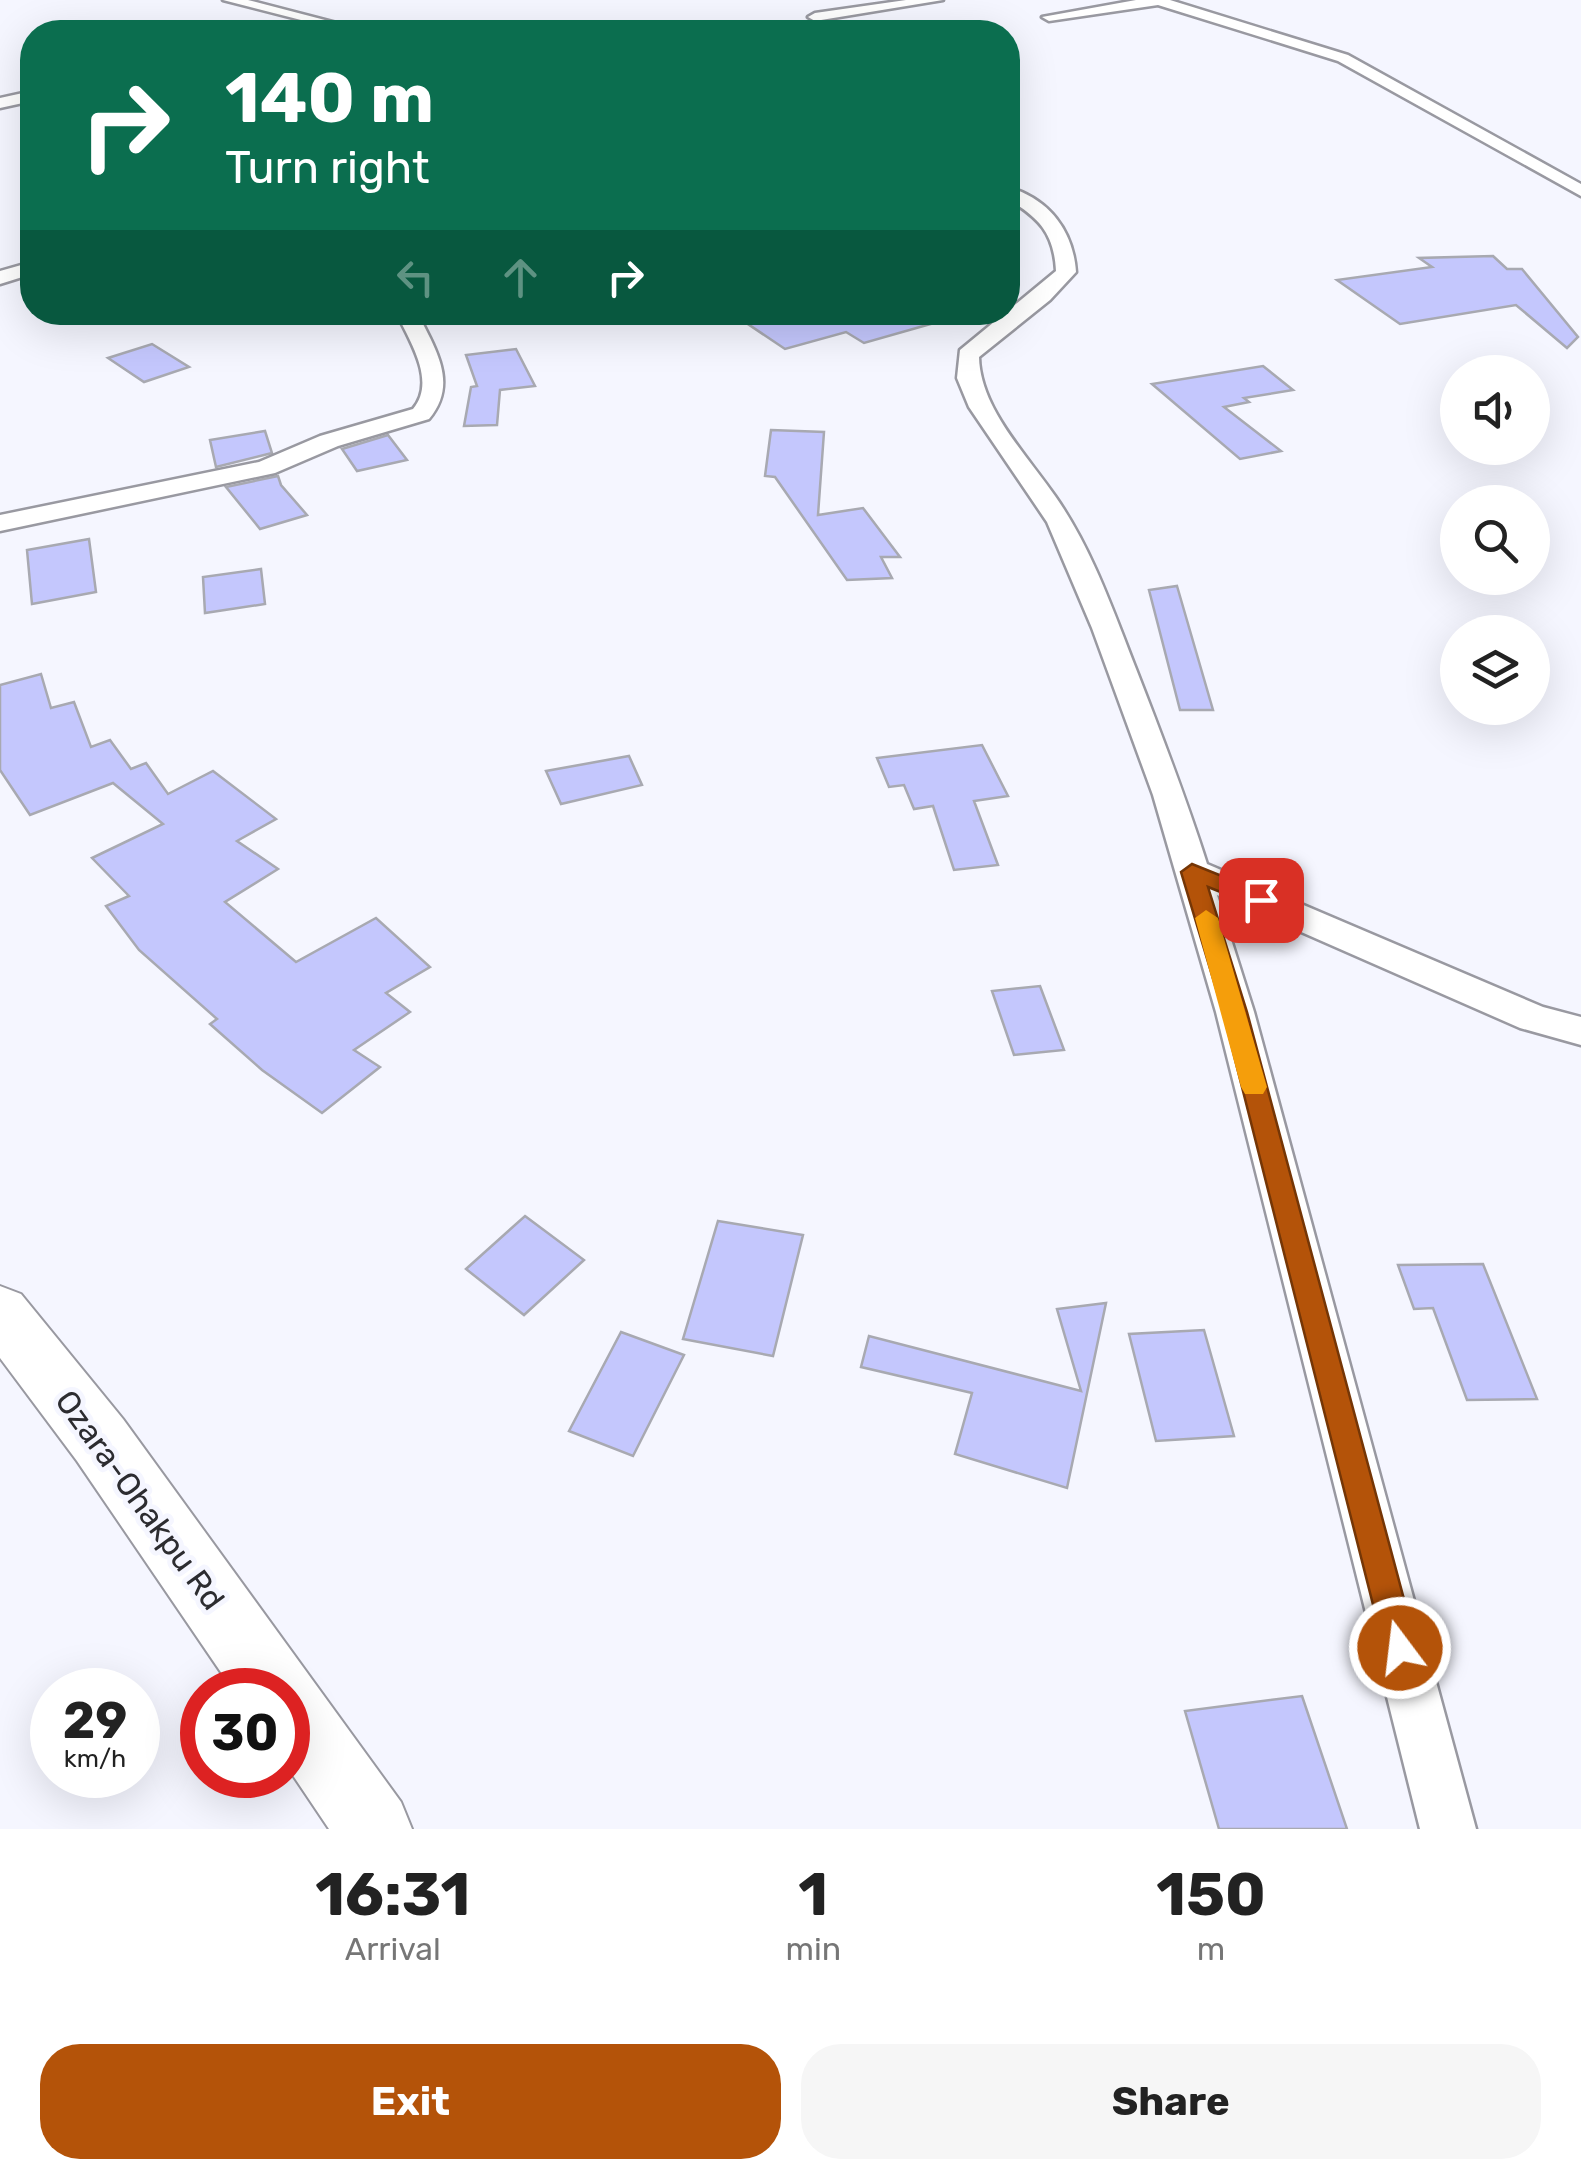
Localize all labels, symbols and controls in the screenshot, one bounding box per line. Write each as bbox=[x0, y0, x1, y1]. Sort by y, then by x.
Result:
text: 140 m bbox=[225, 57, 434, 140]
icon: right bbox=[60, 60, 190, 190]
text: Turn right bbox=[225, 141, 429, 194]
icon: left bbox=[388, 250, 443, 305]
icon: ahead bbox=[493, 250, 548, 305]
icon: right bbox=[598, 250, 653, 305]
map controls bbox=[1440, 355, 1550, 725]
button: sound bbox=[1440, 355, 1550, 465]
button: search bbox=[1440, 485, 1550, 595]
button: layers bbox=[1440, 615, 1550, 725]
pin bbox=[1219, 858, 1304, 943]
icon: arrive bbox=[1234, 873, 1289, 928]
street label: Ozara-Ohakpu Rd bbox=[48, 1383, 232, 1617]
position arrow bbox=[1348, 1596, 1452, 1700]
speed limit sign: 30 bbox=[180, 1668, 310, 1798]
text: 29 bbox=[63, 1691, 127, 1751]
text: km/h bbox=[64, 1744, 126, 1773]
text: 16:31 bbox=[315, 1859, 470, 1930]
text: 1 bbox=[798, 1859, 828, 1930]
text: 150 bbox=[1156, 1859, 1266, 1930]
text: Arrival bbox=[345, 1930, 441, 1968]
text: min bbox=[785, 1930, 841, 1968]
text: m bbox=[1197, 1930, 1225, 1968]
button: Exit bbox=[40, 2044, 781, 2159]
button: Share bbox=[801, 2044, 1541, 2159]

